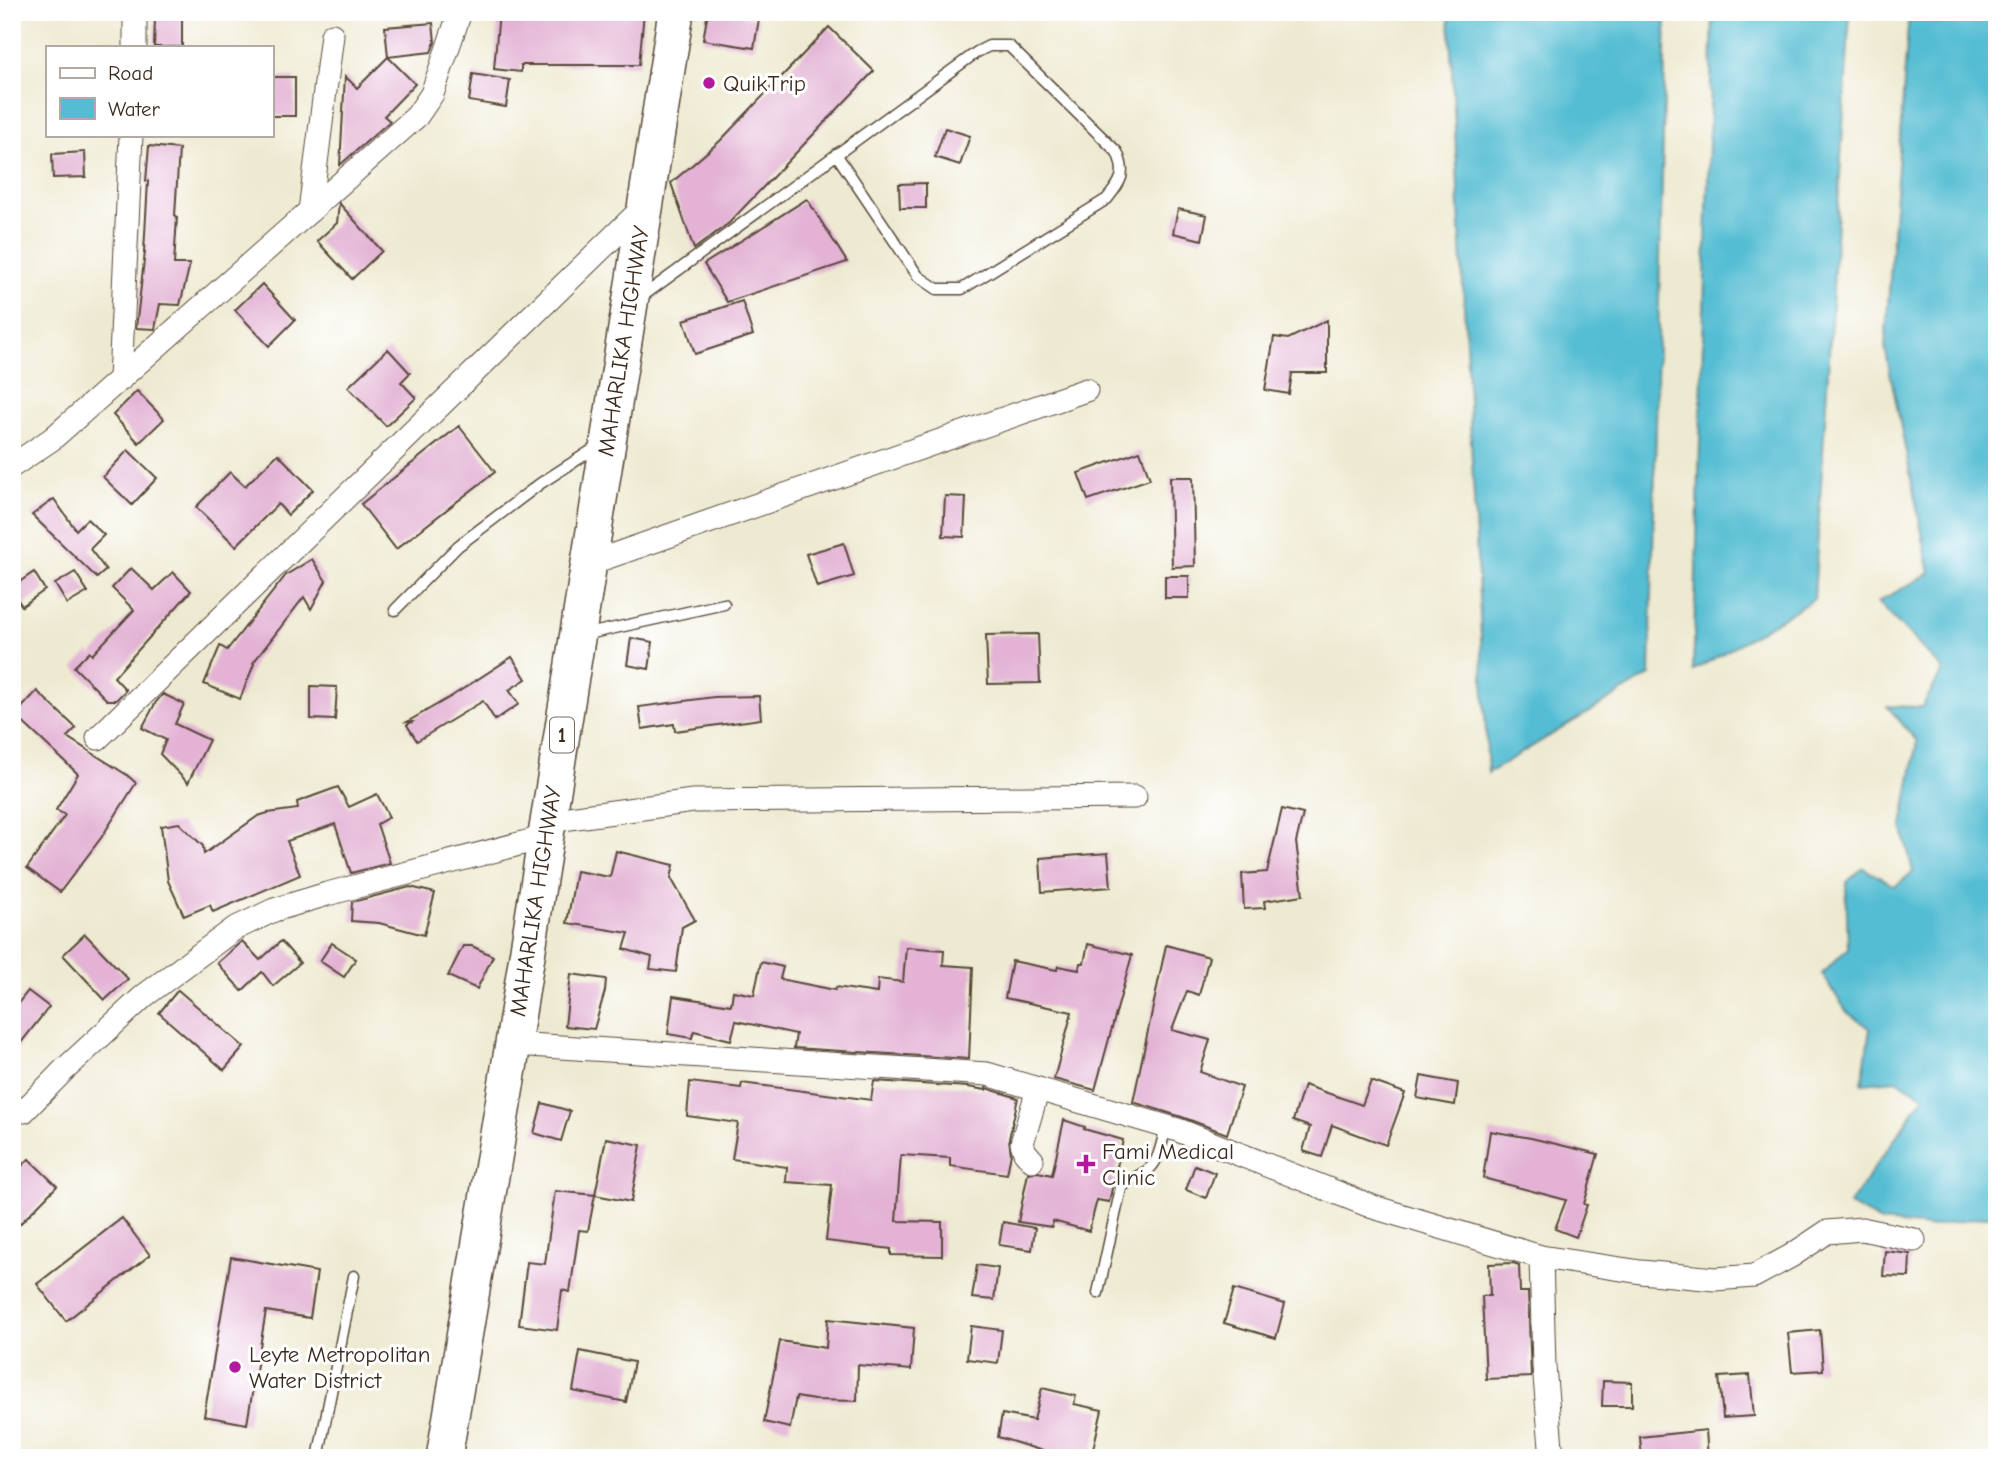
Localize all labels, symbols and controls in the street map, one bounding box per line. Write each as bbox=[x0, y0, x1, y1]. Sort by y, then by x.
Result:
legend bbox=[46, 46, 273, 136]
text: Road bbox=[108, 61, 153, 85]
place label: QuikTrip bbox=[723, 70, 806, 97]
marker: QuikTrip bbox=[701, 75, 717, 91]
text: Water bbox=[108, 97, 161, 121]
street label: MAHARLIKA HIGHWAY bbox=[592, 223, 655, 458]
road number: 1 bbox=[550, 718, 574, 752]
street label: MAHARLIKA HIGHWAY bbox=[504, 783, 567, 1018]
place label: Fami Medical Clinic bbox=[1102, 1138, 1234, 1191]
marker: Fami Medical Clinic bbox=[1076, 1154, 1096, 1174]
place label: Leyte Metropolitan Water District bbox=[249, 1341, 430, 1394]
marker: Leyte Metropolitan Water District bbox=[227, 1359, 243, 1375]

